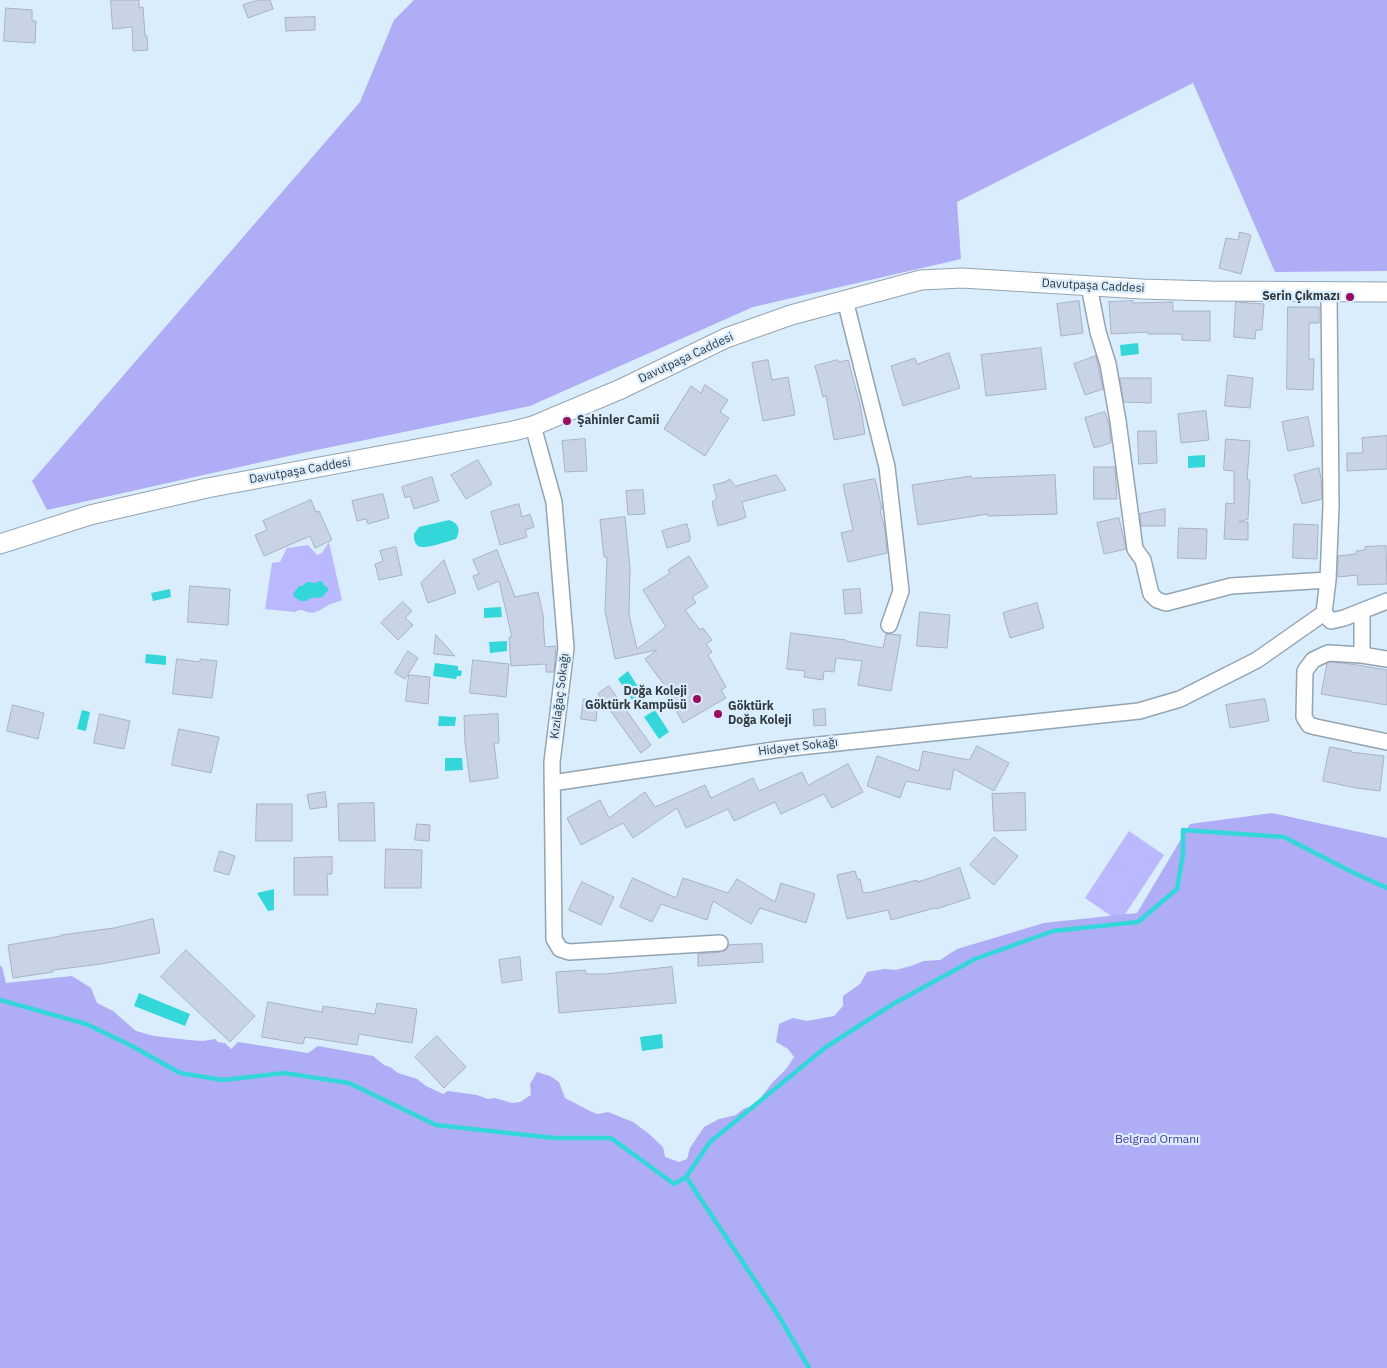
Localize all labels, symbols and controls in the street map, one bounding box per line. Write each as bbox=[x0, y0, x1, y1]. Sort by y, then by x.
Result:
street label: Davutpaşa Caddesi bbox=[1041, 276, 1145, 296]
place label: Serin Çıkmazı bbox=[1262, 290, 1340, 304]
marker: Serin Çıkmazı bbox=[1344, 291, 1356, 303]
street label: Davutpaşa Caddesi bbox=[636, 330, 736, 386]
place label: Şahinler Camii bbox=[577, 414, 659, 428]
marker: Şahinler Camii bbox=[561, 415, 573, 427]
street label: Davutpaşa Caddesi bbox=[248, 455, 352, 487]
street label: Kızılağaç Sokağı bbox=[548, 652, 572, 740]
place label: Doğa Koleji Göktürk Kampüsü bbox=[585, 685, 687, 713]
marker: Doğa Koleji Göktürk Kampüsü bbox=[691, 693, 703, 705]
place label: Göktürk Doğa Koleji bbox=[728, 700, 792, 728]
marker: Göktürk Doğa Koleji bbox=[712, 708, 724, 720]
street label: Hidayet Sokağı bbox=[757, 735, 839, 759]
park label: Belgrad Ormanı bbox=[1115, 1133, 1199, 1147]

